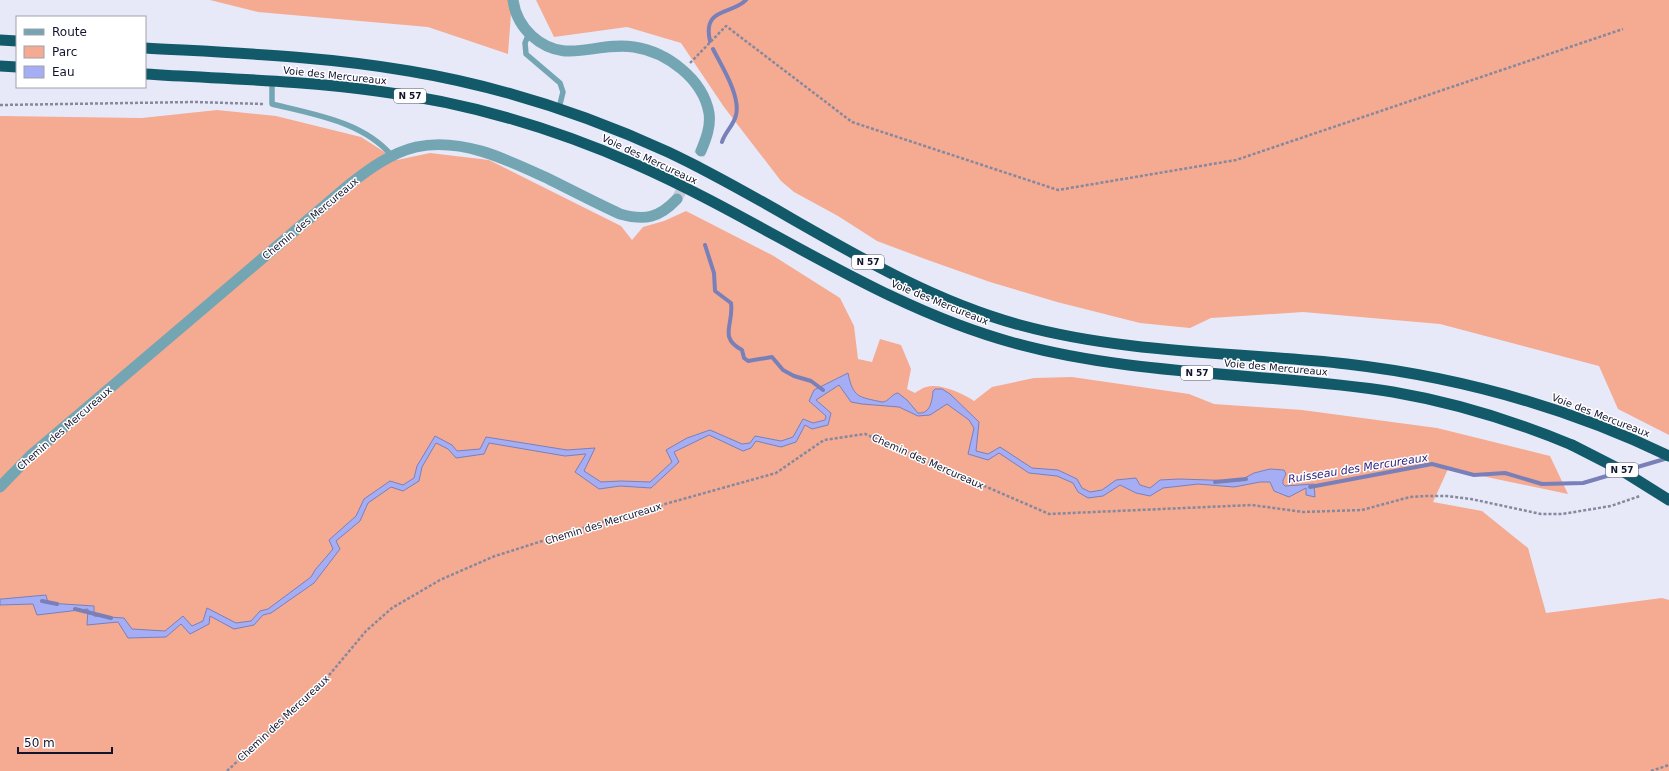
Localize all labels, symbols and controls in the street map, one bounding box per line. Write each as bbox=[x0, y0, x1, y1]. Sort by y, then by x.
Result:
legend bbox=[16, 16, 146, 88]
text: Route bbox=[52, 25, 87, 39]
text: Parc bbox=[52, 45, 77, 59]
text: Eau bbox=[52, 65, 75, 79]
street label: Voie des Mercureaux bbox=[283, 65, 387, 86]
road number: N 57 bbox=[394, 89, 426, 103]
street label: Voie des Mercureaux bbox=[600, 132, 699, 186]
street label: Chemin des Mercureaux bbox=[260, 175, 360, 262]
road number: N 57 bbox=[852, 255, 884, 269]
street label: Voie des Mercureaux bbox=[889, 278, 990, 327]
street label: Voie des Mercureaux bbox=[1224, 357, 1328, 378]
road number: N 57 bbox=[1181, 366, 1213, 380]
street label: Chemin des Mercureaux bbox=[15, 384, 114, 472]
street label: Voie des Mercureaux bbox=[1550, 392, 1651, 439]
street label: Chemin des Mercureaux bbox=[870, 432, 986, 491]
water label: Ruisseau des Mercureaux bbox=[1287, 451, 1429, 486]
road number: N 57 bbox=[1606, 463, 1638, 477]
street label: Chemin des Mercureaux bbox=[544, 500, 663, 546]
street label: Chemin des Mercureaux bbox=[235, 673, 332, 764]
scale bar bbox=[18, 729, 112, 755]
text: 50 m bbox=[24, 736, 55, 750]

